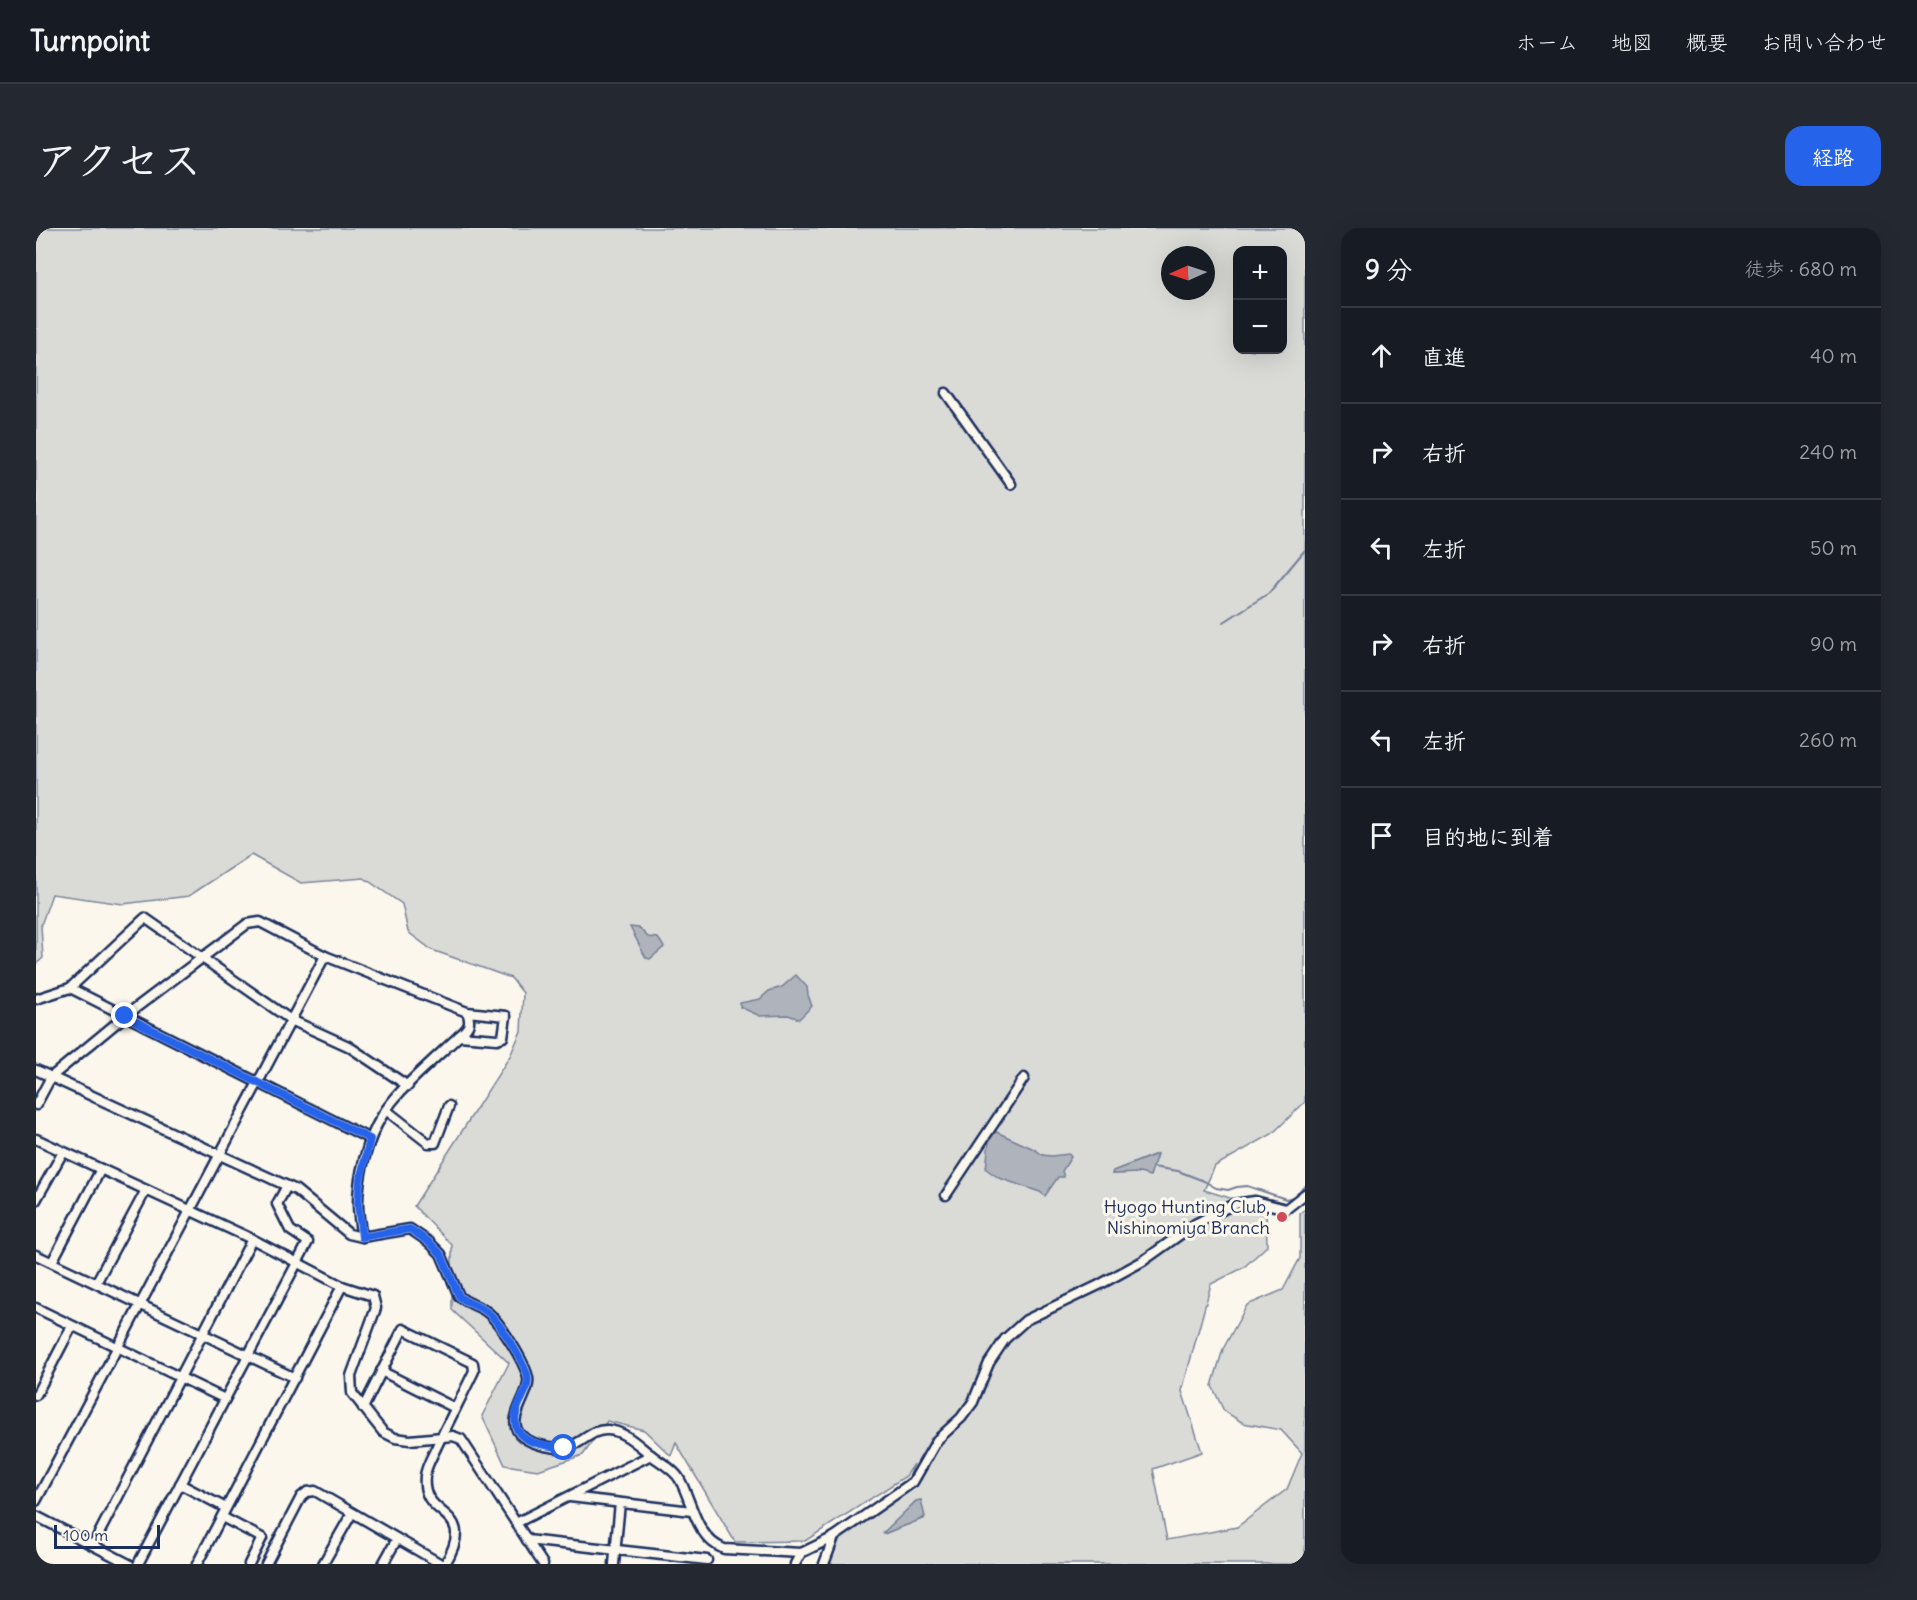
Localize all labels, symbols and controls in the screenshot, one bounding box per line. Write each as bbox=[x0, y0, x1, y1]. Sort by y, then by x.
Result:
text: Turnpoint bbox=[30, 23, 150, 59]
text: ホーム bbox=[1516, 29, 1578, 56]
text: 地図 bbox=[1611, 29, 1653, 56]
text: 概要 bbox=[1686, 29, 1728, 56]
text: お問い合わせ bbox=[1761, 29, 1887, 56]
button: 経路 bbox=[1785, 126, 1881, 186]
text: アクセス bbox=[36, 134, 201, 186]
north arrow bbox=[1161, 246, 1215, 300]
map controls bbox=[1233, 246, 1287, 354]
button: + bbox=[1233, 246, 1287, 300]
text: 9 分 bbox=[1365, 253, 1412, 286]
text: 徒歩 · 680 m bbox=[1745, 256, 1857, 281]
button: − bbox=[1233, 300, 1287, 354]
icon: ahead bbox=[1365, 339, 1398, 372]
text: 直進 bbox=[1422, 343, 1466, 371]
text: 40 m bbox=[1810, 343, 1857, 368]
icon: right bbox=[1365, 435, 1398, 468]
text: 右折 bbox=[1422, 439, 1466, 467]
text: 240 m bbox=[1799, 439, 1857, 464]
icon: left bbox=[1365, 531, 1398, 564]
text: 左折 bbox=[1422, 535, 1466, 563]
text: 50 m bbox=[1810, 535, 1857, 560]
icon: right bbox=[1365, 627, 1398, 660]
text: 右折 bbox=[1422, 631, 1466, 659]
text: 90 m bbox=[1810, 631, 1857, 656]
icon: left bbox=[1365, 723, 1398, 756]
text: 左折 bbox=[1422, 727, 1466, 755]
text: 260 m bbox=[1799, 727, 1857, 752]
icon: arrive bbox=[1365, 819, 1398, 852]
text: 目的地に到着 bbox=[1422, 823, 1554, 851]
route end bbox=[111, 1002, 137, 1028]
place label: Hyogo Hunting Club, Nishinomiya Branch bbox=[1104, 1195, 1270, 1239]
marker: Hyogo Hunting Club, Nishinomiya Branch bbox=[1275, 1210, 1289, 1224]
route start bbox=[550, 1434, 576, 1460]
scale bar bbox=[54, 1522, 160, 1550]
text: 100 m bbox=[63, 1525, 108, 1545]

